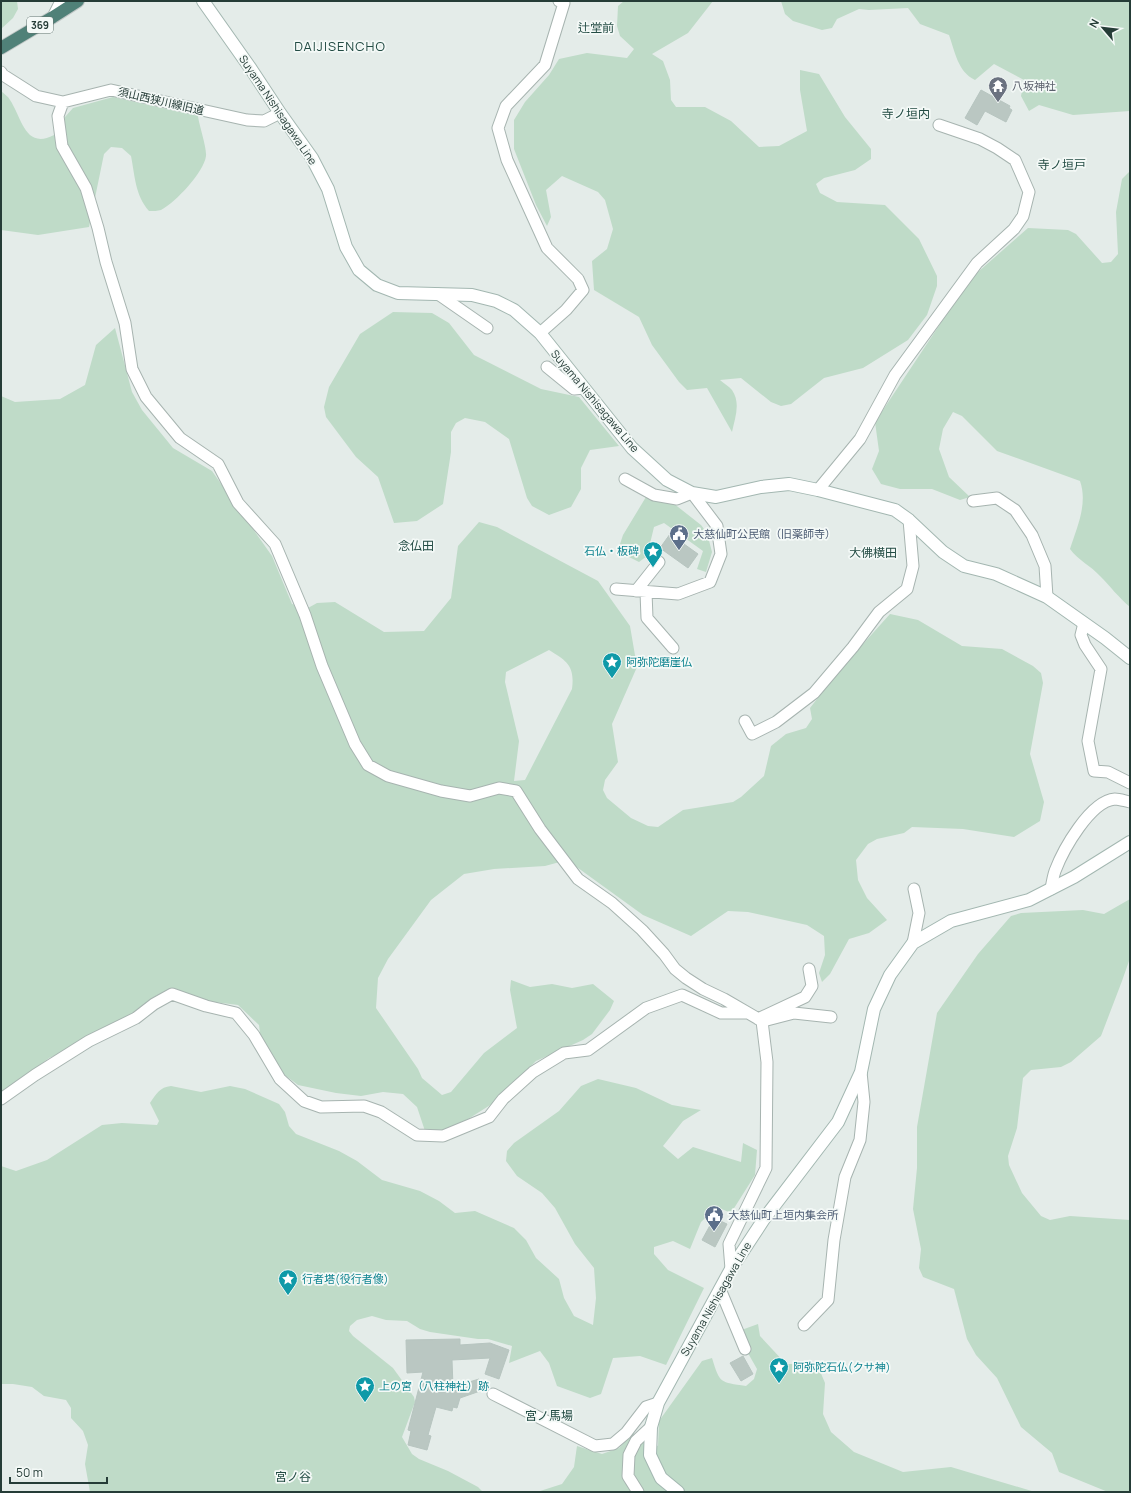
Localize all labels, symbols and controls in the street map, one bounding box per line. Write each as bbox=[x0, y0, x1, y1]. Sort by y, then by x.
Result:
north arrow bbox=[1083, 8, 1123, 48]
text: N bbox=[1085, 16, 1102, 30]
road number: 369 bbox=[27, 17, 53, 33]
district label: 辻堂前 bbox=[578, 19, 614, 36]
district label: DAIJISENCHO bbox=[294, 37, 386, 55]
street label: Suyama Nishisagawa Line bbox=[236, 52, 321, 168]
temple icon: 八坂神社 bbox=[987, 75, 1009, 103]
place label: 八坂神社 bbox=[1012, 78, 1056, 93]
street label: 須山西狭川線旧道 bbox=[117, 83, 206, 118]
district label: 寺ノ垣内 bbox=[882, 105, 930, 122]
district label: 寺ノ垣戸 bbox=[1038, 156, 1086, 173]
street label: Suyama Nishisagawa Line bbox=[548, 346, 643, 456]
public building icon: 大慈仙町公民館（旧薬師寺） bbox=[668, 523, 690, 551]
place label: 大慈仙町公民館（旧薬師寺） bbox=[693, 526, 836, 541]
district label: 念仏田 bbox=[398, 537, 434, 554]
place icon: 石仏・板碑 bbox=[642, 540, 664, 568]
place label: 石仏・板碑 bbox=[584, 543, 639, 558]
district label: 大佛横田 bbox=[849, 544, 897, 561]
place icon: 阿弥陀磨崖仏 bbox=[601, 651, 623, 679]
place label: 阿弥陀磨崖仏 bbox=[626, 654, 692, 669]
public building icon: 大慈仙町上垣内集会所 bbox=[703, 1204, 725, 1232]
place label: 大慈仙町上垣内集会所 bbox=[728, 1207, 839, 1222]
street label: Suyama Nishisagawa Line bbox=[677, 1238, 755, 1359]
place icon: 行者塔(役行者像) bbox=[277, 1268, 299, 1296]
place label: 行者塔(役行者像) bbox=[302, 1271, 388, 1286]
place icon: 阿弥陀石仏(クサ神) bbox=[768, 1356, 790, 1384]
place label: 阿弥陀石仏(クサ神) bbox=[793, 1359, 890, 1374]
place icon: 上の宮（八柱神社）跡 bbox=[354, 1375, 376, 1403]
place label: 上の宮（八柱神社）跡 bbox=[379, 1378, 489, 1393]
district label: 宮ノ馬場 bbox=[525, 1407, 573, 1424]
scale bar bbox=[10, 1459, 107, 1485]
text: 50 m bbox=[16, 1464, 43, 1481]
district label: 宮ノ谷 bbox=[275, 1468, 311, 1485]

